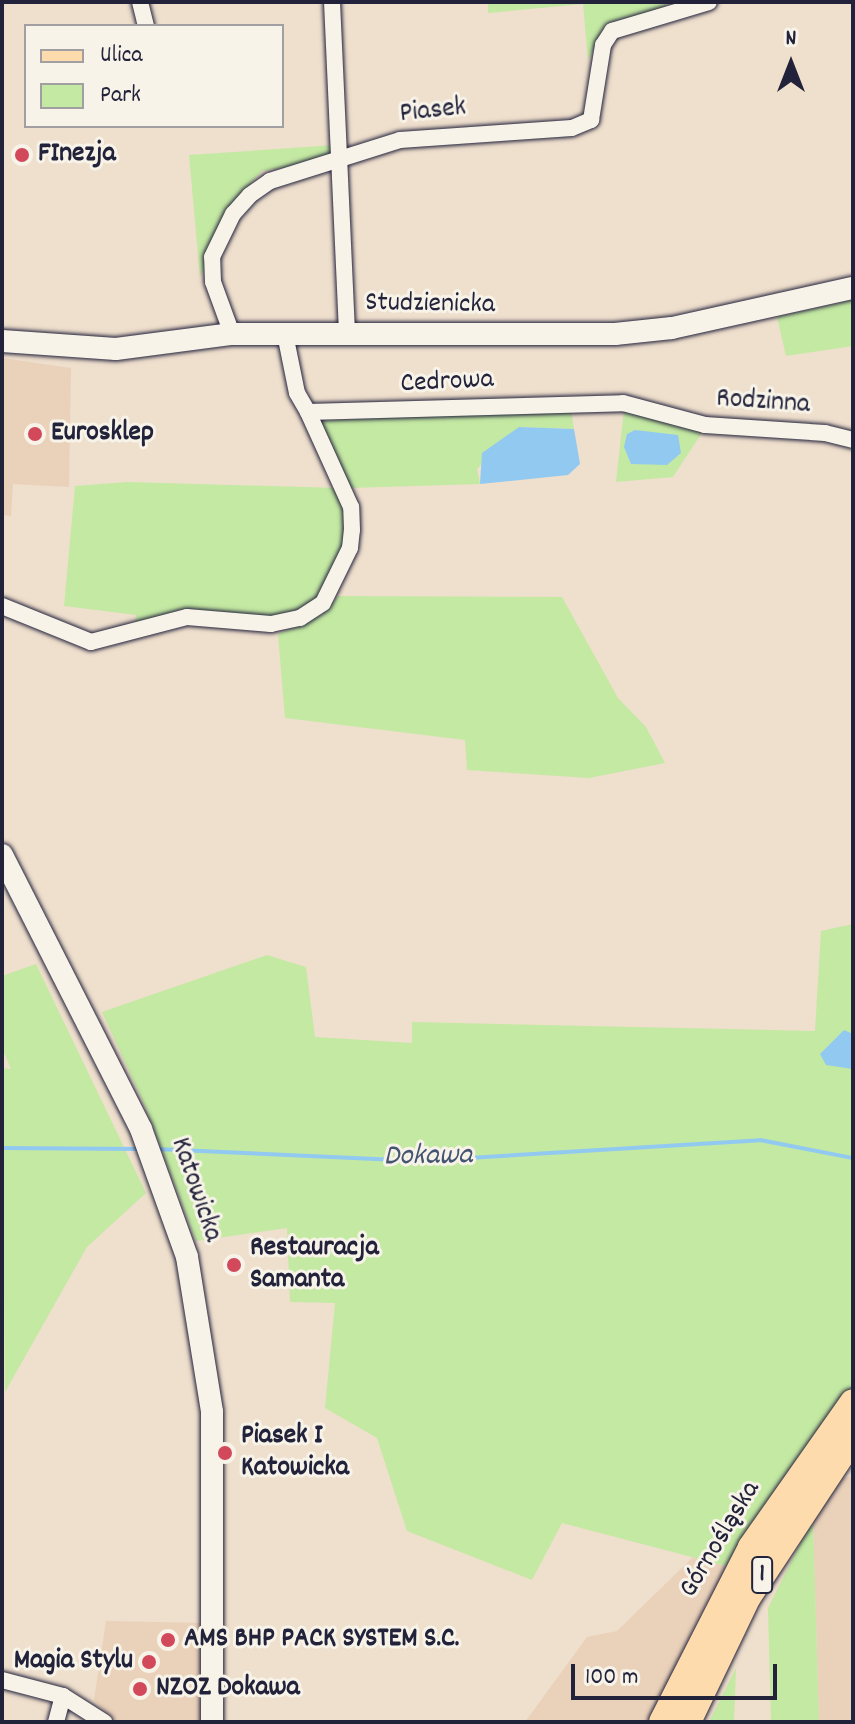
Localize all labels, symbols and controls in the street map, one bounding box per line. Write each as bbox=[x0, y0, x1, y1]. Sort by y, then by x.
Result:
legend bbox=[24, 24, 284, 128]
north arrow bbox=[751, 24, 831, 104]
text: N bbox=[786, 24, 796, 55]
text: Ulica bbox=[100, 39, 143, 73]
text: Park bbox=[100, 79, 141, 113]
street label: Piasek bbox=[398, 92, 468, 132]
place label: FInezja bbox=[38, 138, 116, 172]
marker: FInezja bbox=[13, 146, 31, 164]
street label: Studzienicka bbox=[365, 287, 495, 323]
street label: Cedrowa bbox=[400, 364, 494, 402]
street label: Rodzinna bbox=[715, 383, 811, 423]
place label: Eurosklep bbox=[51, 417, 154, 451]
marker: Eurosklep bbox=[26, 425, 44, 443]
street label: Katowicka bbox=[162, 1134, 228, 1246]
water label: Dokawa bbox=[383, 1139, 473, 1177]
place label: Restauracja Samanta bbox=[250, 1232, 379, 1298]
marker: Restauracja Samanta bbox=[225, 1256, 243, 1274]
place label: Piasek I Katowicka bbox=[241, 1420, 349, 1486]
marker: Piasek I Katowicka bbox=[216, 1444, 234, 1462]
street label: Górnośląska bbox=[673, 1476, 769, 1604]
road number: 1 bbox=[750, 1553, 774, 1597]
place label: AMS BHP PACK SYSTEM S.C. bbox=[184, 1623, 460, 1657]
marker: AMS BHP PACK SYSTEM S.C. bbox=[159, 1631, 177, 1649]
place label: Magia Stylu bbox=[14, 1645, 133, 1679]
scale bar bbox=[575, 1648, 781, 1698]
marker: Magia Stylu bbox=[140, 1653, 158, 1671]
text: 100 m bbox=[585, 1661, 638, 1695]
place label: NZOZ Dokawa bbox=[156, 1672, 300, 1706]
marker: NZOZ Dokawa bbox=[131, 1680, 149, 1698]

